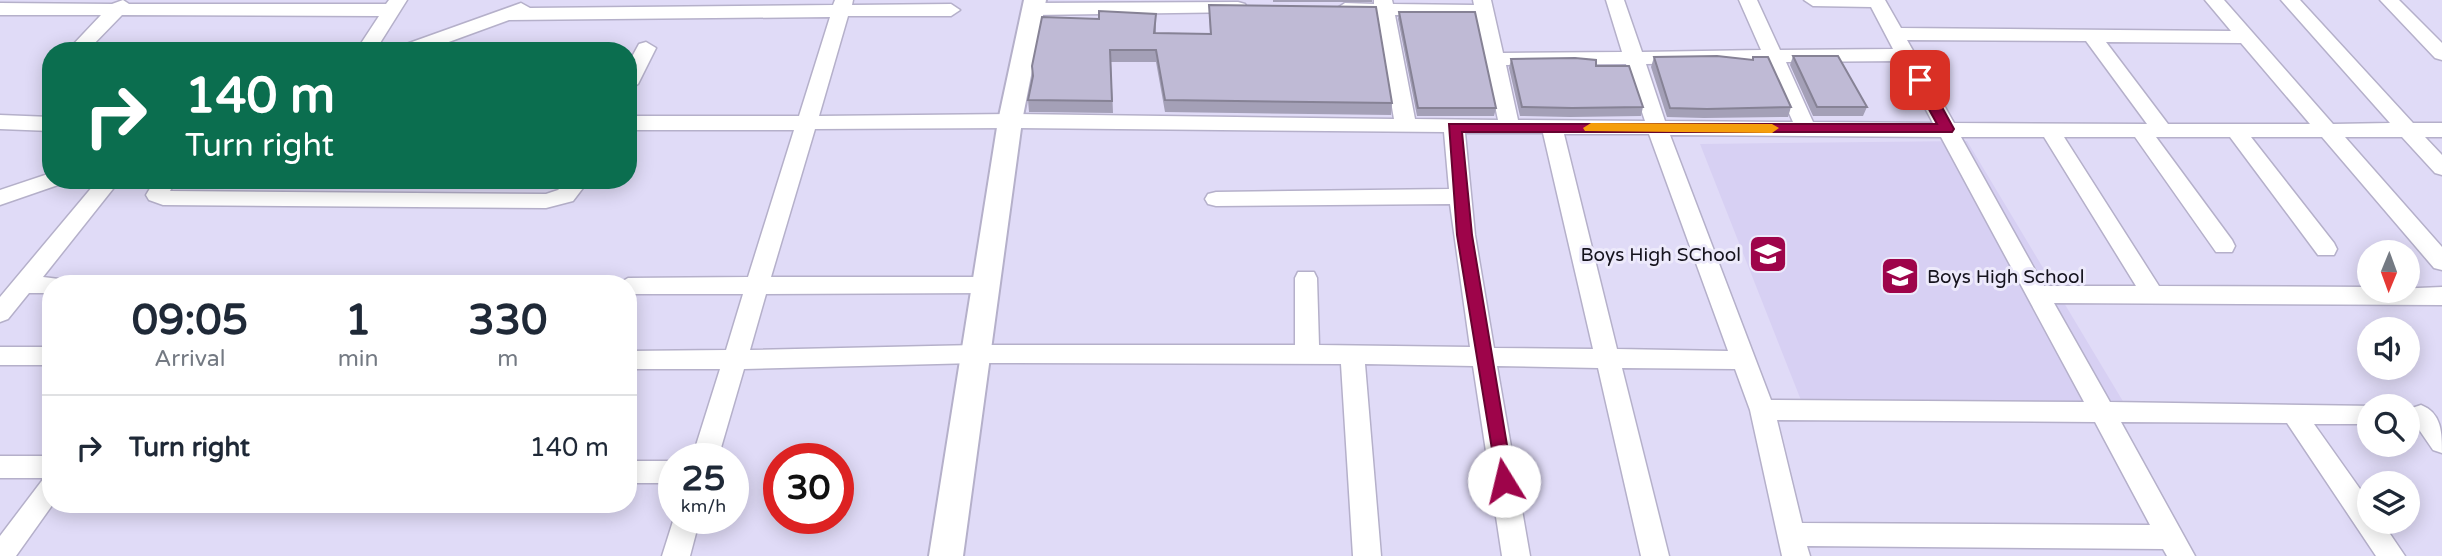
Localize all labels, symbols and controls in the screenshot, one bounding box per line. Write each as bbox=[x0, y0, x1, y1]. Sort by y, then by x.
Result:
pin bbox=[1890, 50, 1950, 110]
icon: arrive bbox=[1901, 61, 1939, 99]
text: 140 m bbox=[185, 67, 335, 126]
icon: right bbox=[70, 70, 161, 161]
text: Turn right bbox=[185, 127, 334, 165]
school or university icon: Boys High SChool bbox=[1747, 233, 1789, 275]
north arrow bbox=[2357, 240, 2420, 303]
map controls bbox=[2357, 240, 2420, 534]
place label: Boys High SChool bbox=[1581, 244, 1741, 266]
school or university icon: Boys High School bbox=[1879, 255, 1921, 297]
place label: Boys High School bbox=[1927, 266, 2084, 288]
text: 09:05 bbox=[132, 295, 248, 346]
text: 1 bbox=[345, 295, 371, 346]
text: 330 bbox=[468, 295, 547, 346]
button: sound bbox=[2357, 317, 2420, 380]
text: Arrival bbox=[154, 345, 225, 373]
text: min bbox=[338, 345, 379, 373]
text: m bbox=[497, 345, 518, 373]
button: search bbox=[2357, 394, 2420, 457]
icon: right bbox=[70, 429, 108, 467]
text: Turn right bbox=[129, 432, 250, 463]
text: 140 m bbox=[529, 432, 609, 463]
speed limit sign: 30 bbox=[763, 443, 854, 534]
position arrow bbox=[1467, 444, 1541, 518]
text: 25 bbox=[682, 458, 725, 500]
button: layers bbox=[2357, 471, 2420, 534]
text: km/h bbox=[681, 495, 726, 517]

